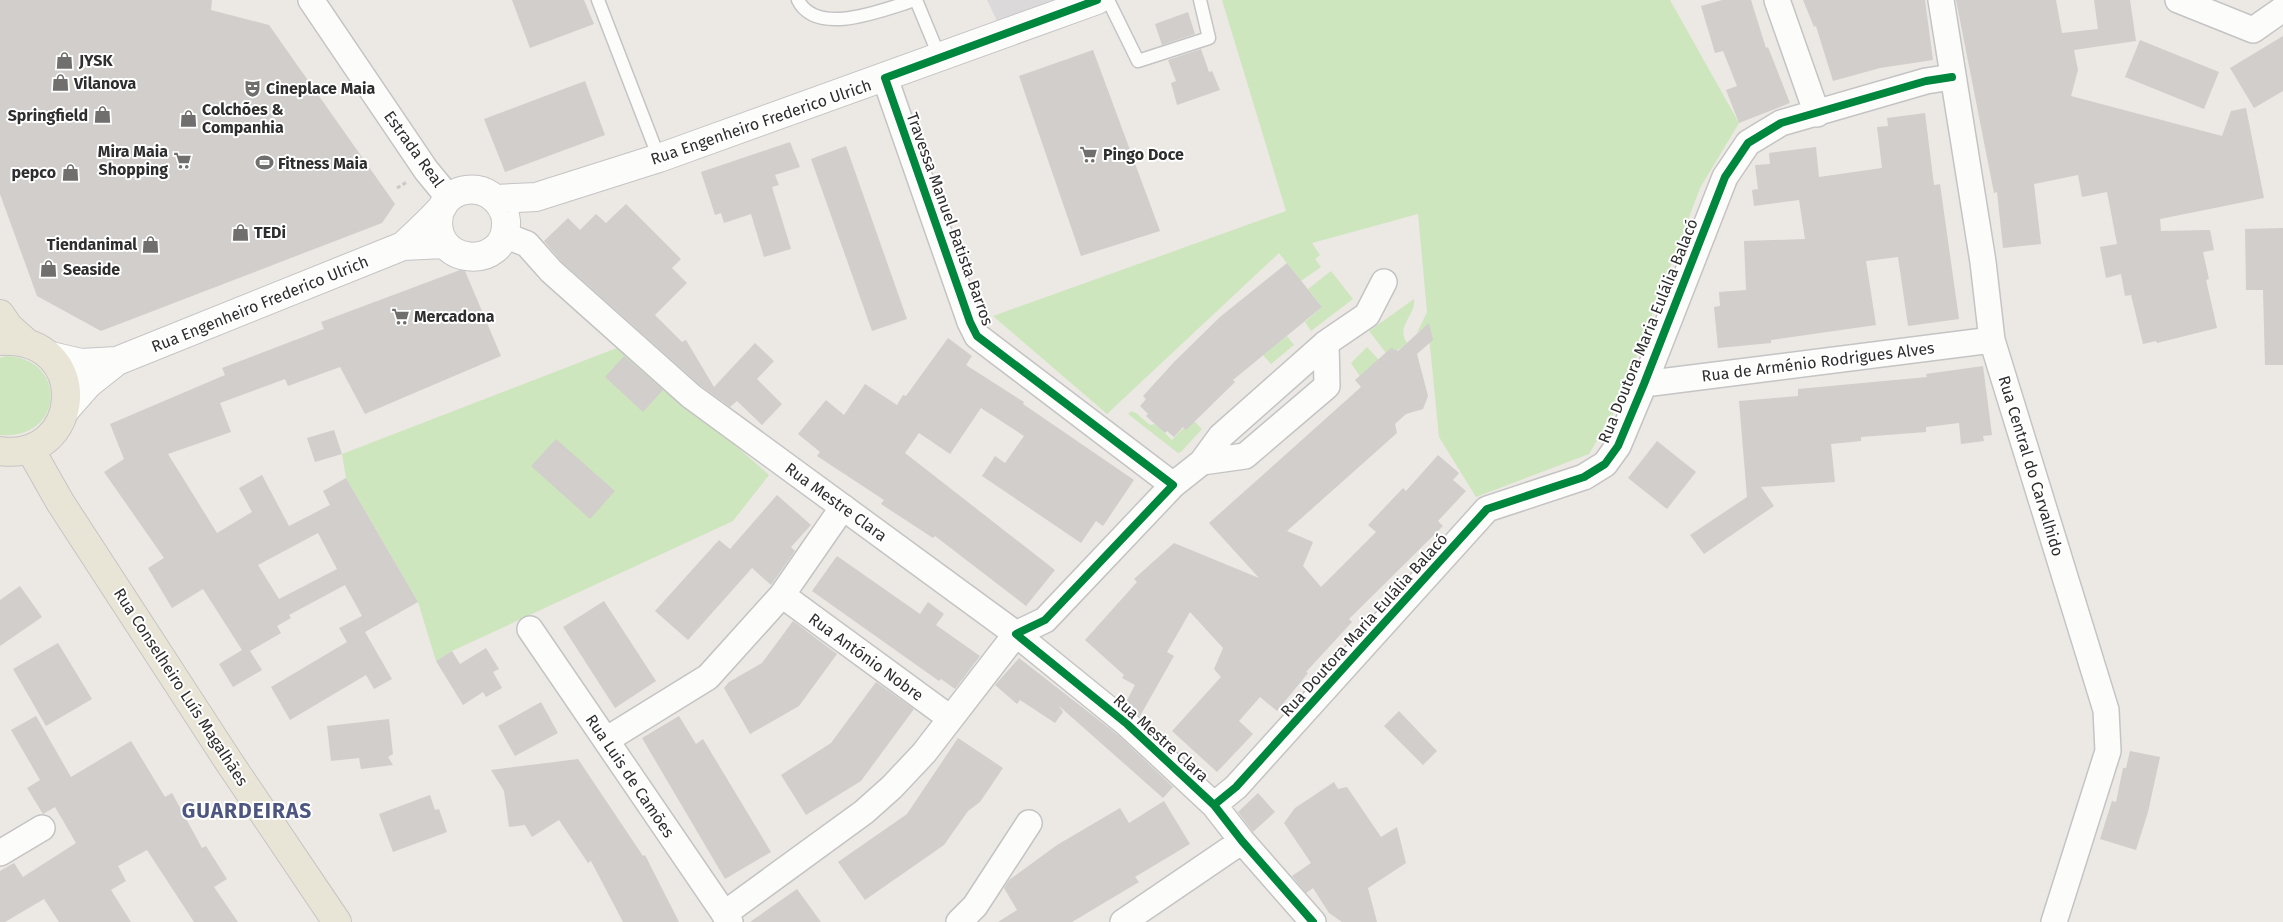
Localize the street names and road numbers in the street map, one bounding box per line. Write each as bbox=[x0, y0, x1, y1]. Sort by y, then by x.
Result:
street label: Rua Engenheiro Frederico Ulrich bbox=[648, 75, 874, 169]
street label: Estrada Real bbox=[380, 107, 448, 191]
street label: Travessa Manuel Batista Barros bbox=[903, 110, 997, 328]
street label: Rua Doutora Maria Eulália Balacó bbox=[1594, 216, 1702, 446]
street label: Rua Engenheiro Frederico Ulrich bbox=[149, 252, 371, 356]
street label: Rua de Arménio Rodrigues Alves bbox=[1701, 338, 1935, 386]
street label: Rua Central do Carvalhido bbox=[1994, 373, 2068, 559]
street label: Rua Mestre Clara bbox=[781, 459, 891, 545]
street label: Rua Doutora Maria Eulália Balacó bbox=[1277, 529, 1451, 721]
street label: Rua Conselheiro Luís Magalhães bbox=[110, 585, 252, 789]
street label: Rua António Nobre bbox=[805, 609, 927, 705]
street label: Rua Mestre Clara bbox=[1110, 690, 1212, 786]
street label: Rua Luis de Camões bbox=[582, 711, 678, 841]

